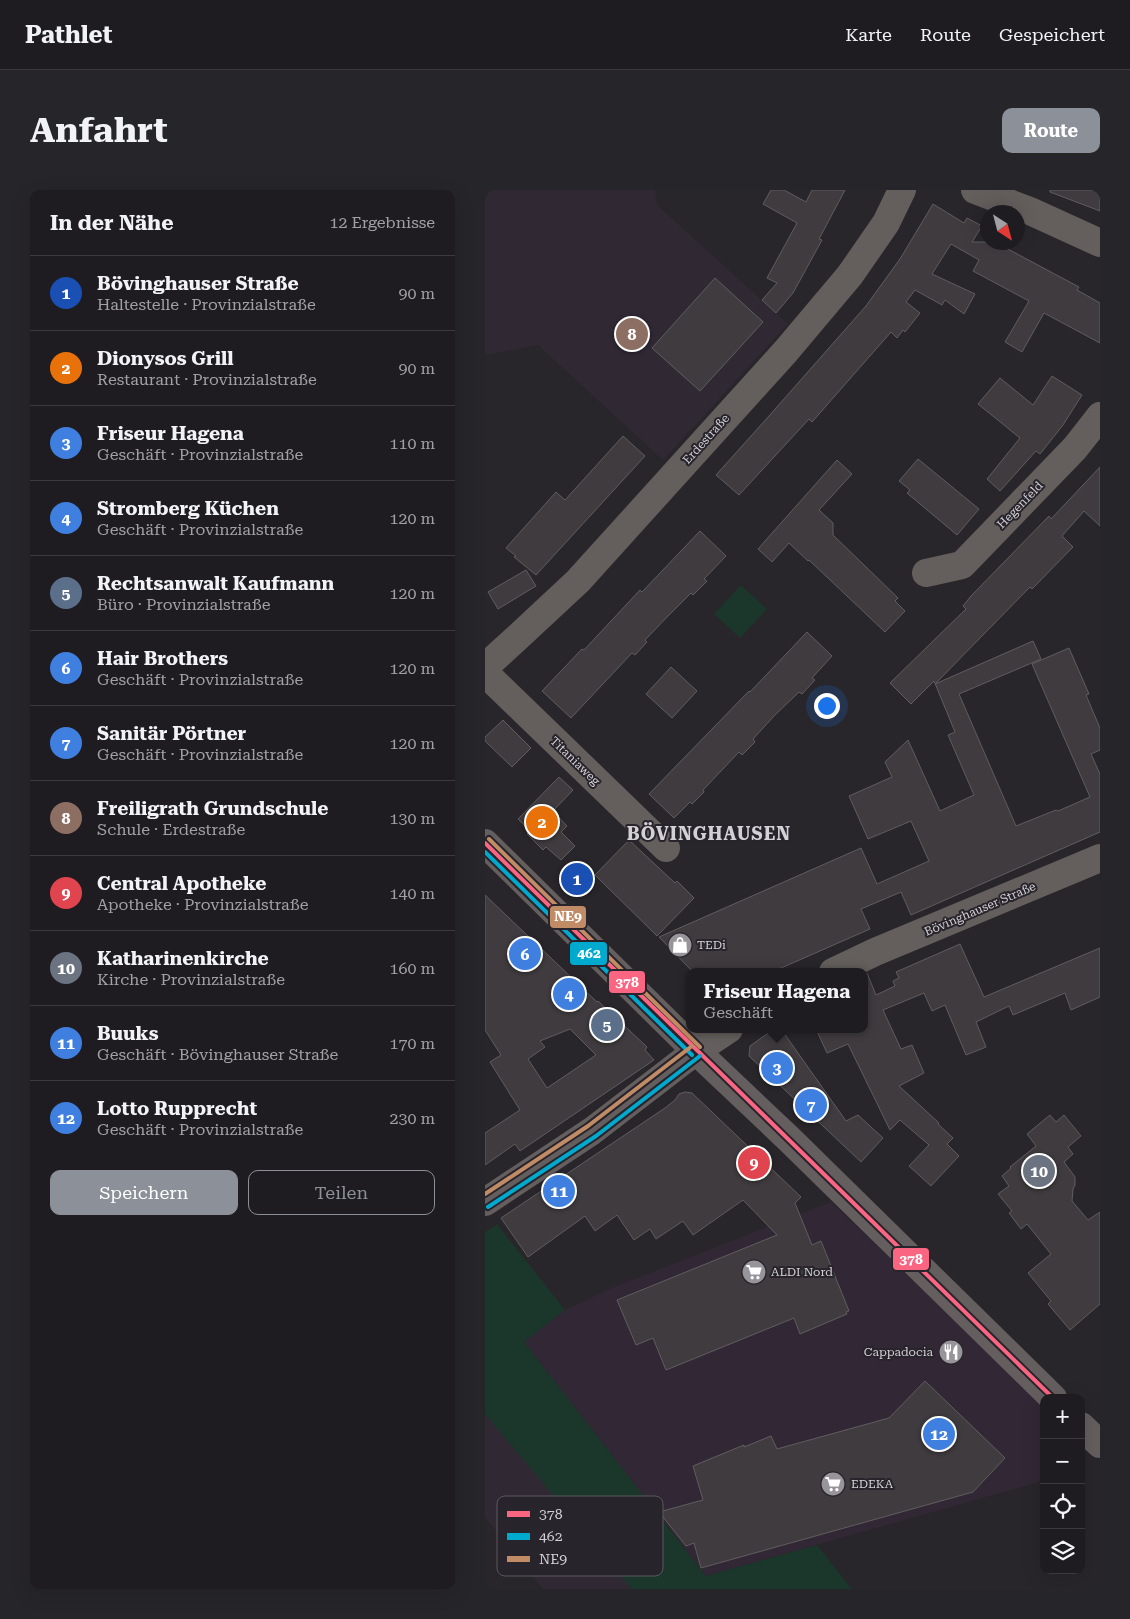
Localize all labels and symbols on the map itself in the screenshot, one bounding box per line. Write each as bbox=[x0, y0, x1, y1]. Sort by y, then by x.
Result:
north arrow bbox=[980, 205, 1025, 250]
pin: 8 bbox=[616, 315, 648, 353]
street label: Erdestraße bbox=[680, 411, 732, 467]
street label: Hegenfeld bbox=[994, 478, 1046, 531]
your location bbox=[814, 693, 840, 719]
street label: Titaniaweg bbox=[547, 734, 603, 788]
pin: 2 bbox=[526, 803, 558, 841]
district label: BÖVINGHAUSEN bbox=[627, 822, 791, 844]
pin: 1 bbox=[561, 860, 593, 898]
street label: Bövinghauser Straße bbox=[922, 879, 1038, 939]
line badge: NE9 bbox=[549, 905, 587, 929]
text: NE9 bbox=[554, 908, 582, 924]
shop icon: TEDi bbox=[667, 932, 693, 958]
pin: 6 bbox=[509, 935, 541, 973]
place label: TEDi bbox=[697, 938, 726, 952]
line badge: 462 bbox=[569, 941, 608, 966]
text: 462 bbox=[577, 945, 601, 961]
line badge: 378 bbox=[608, 970, 646, 994]
text: 378 bbox=[615, 974, 639, 990]
pin: 4 bbox=[553, 975, 585, 1013]
pin: 5 bbox=[591, 1006, 623, 1044]
pin: 3 bbox=[761, 1049, 793, 1087]
pin: 7 bbox=[795, 1086, 827, 1124]
pin: 9 bbox=[738, 1144, 770, 1182]
pin: 10 bbox=[1023, 1152, 1055, 1190]
pin: 11 bbox=[543, 1172, 575, 1210]
line badge: 378 bbox=[892, 1247, 930, 1271]
text: 378 bbox=[899, 1251, 923, 1267]
supermarket icon: ALDI Nord bbox=[741, 1259, 767, 1285]
place label: ALDI Nord bbox=[771, 1265, 833, 1279]
restaurant icon: Cappadocia bbox=[938, 1339, 964, 1365]
place label: Cappadocia bbox=[864, 1345, 933, 1359]
pin: 12 bbox=[923, 1415, 955, 1453]
supermarket icon: EDEKA bbox=[820, 1471, 846, 1497]
place label: EDEKA bbox=[851, 1477, 894, 1491]
legend bbox=[497, 1496, 663, 1576]
text: 378 bbox=[539, 1506, 563, 1522]
text: 462 bbox=[539, 1528, 563, 1544]
text: NE9 bbox=[539, 1551, 567, 1567]

